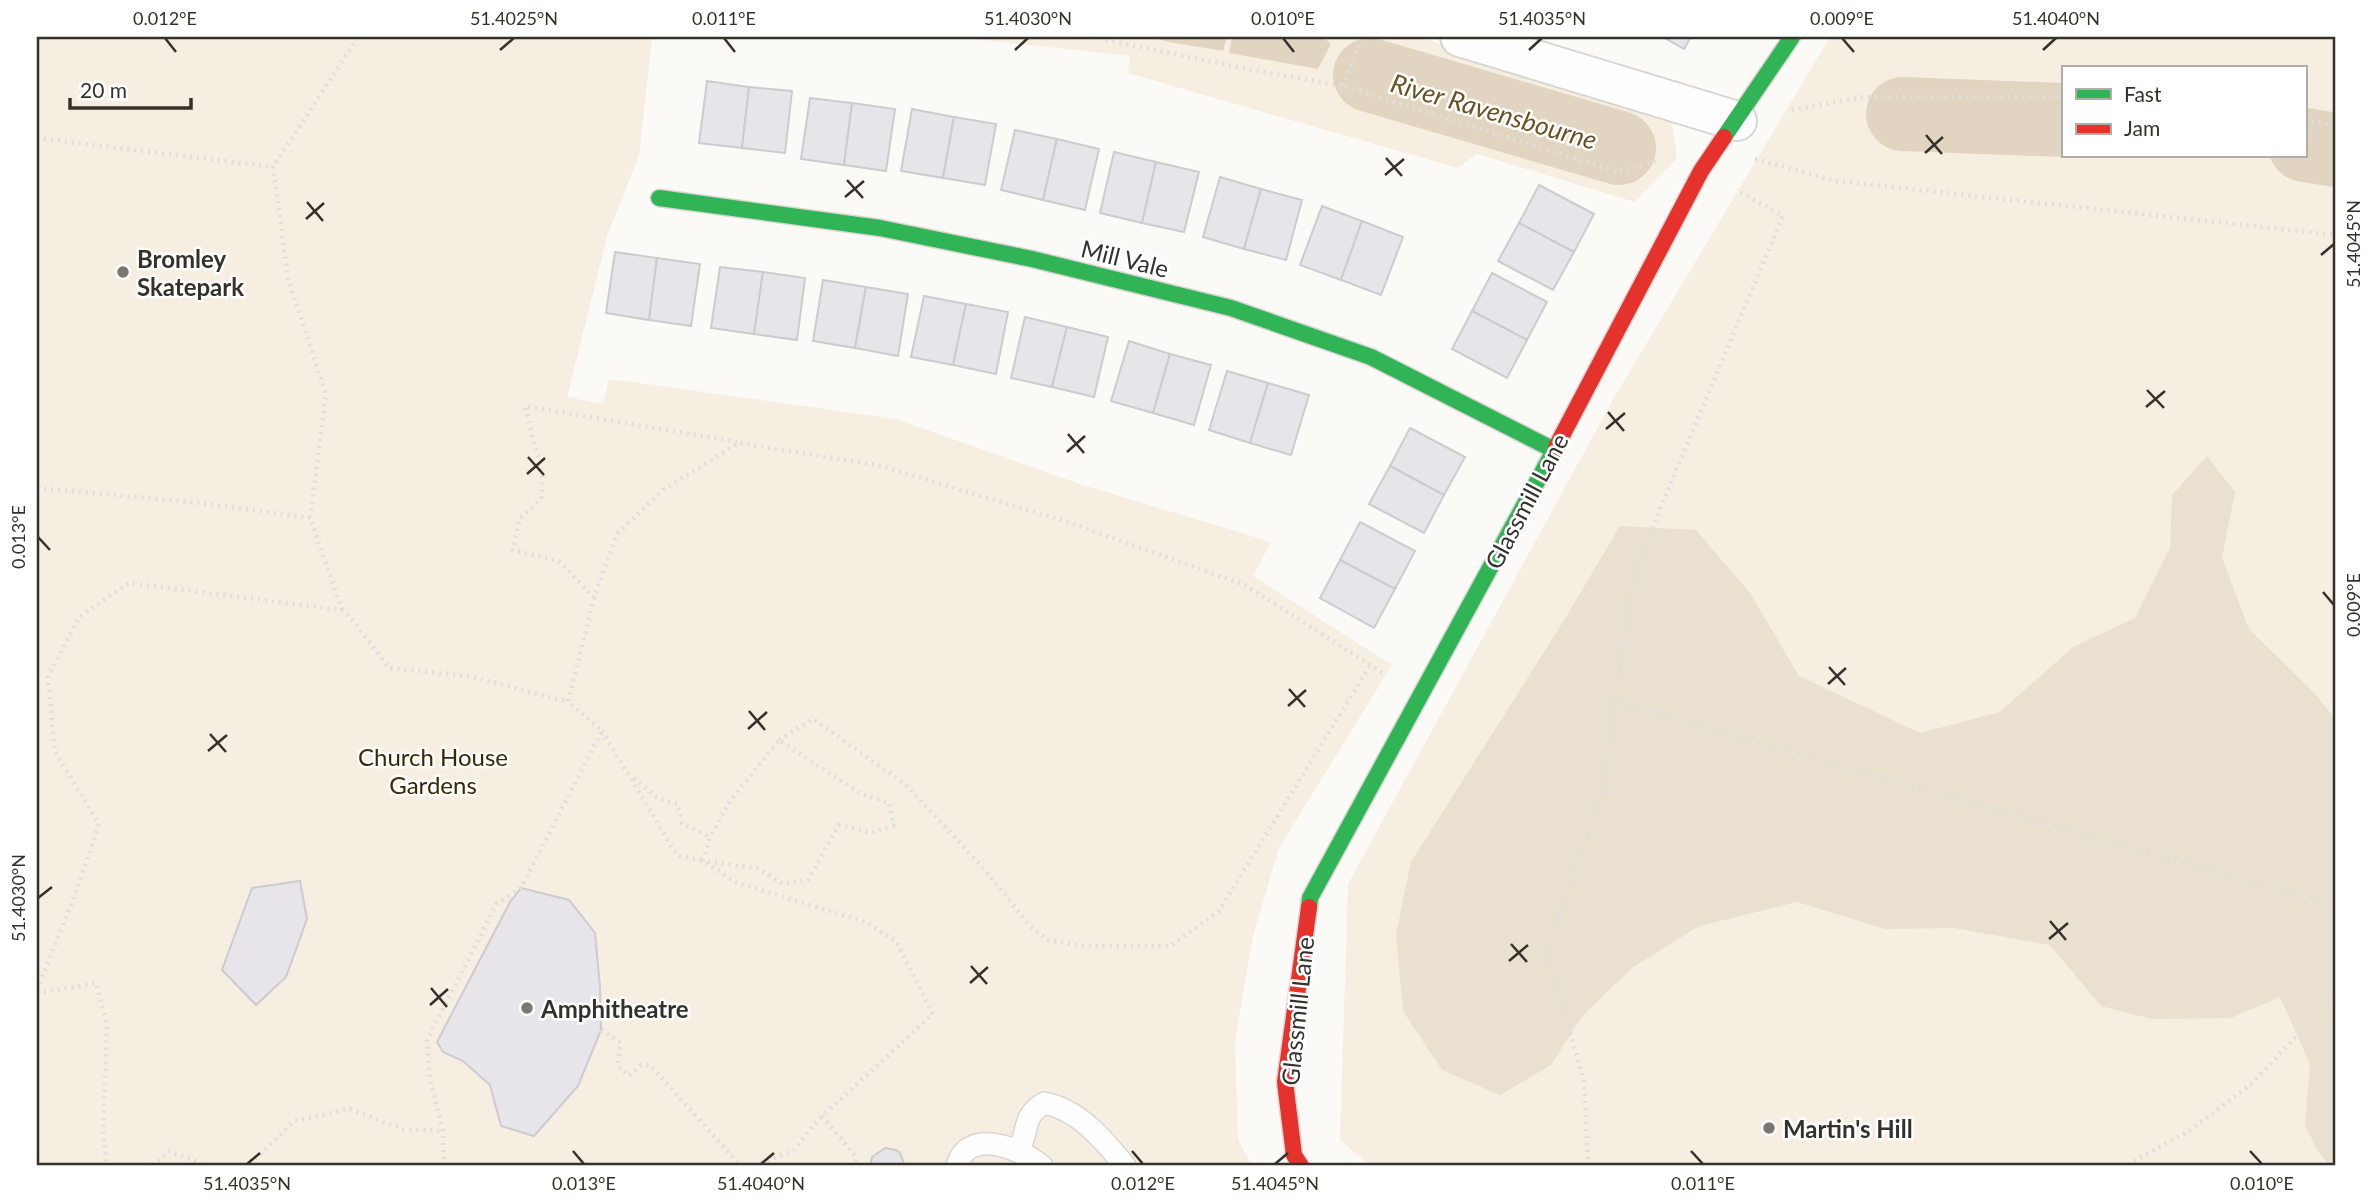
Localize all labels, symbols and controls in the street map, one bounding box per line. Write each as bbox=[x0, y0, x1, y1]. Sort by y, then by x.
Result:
text: 0.012°E bbox=[133, 7, 197, 29]
text: 51.4025°N bbox=[470, 7, 558, 29]
text: 0.011°E bbox=[692, 7, 756, 29]
text: 51.4030°N bbox=[984, 7, 1072, 29]
text: 0.010°E bbox=[1251, 7, 1315, 29]
text: 51.4035°N bbox=[1498, 7, 1586, 29]
text: 0.009°E bbox=[1810, 7, 1874, 29]
text: 51.4040°N bbox=[2012, 7, 2100, 29]
scale bar bbox=[70, 66, 191, 110]
water label: River Ravensbourne bbox=[1387, 66, 1601, 156]
legend bbox=[2062, 66, 2306, 158]
text: 20 m bbox=[80, 77, 127, 102]
text: Fast bbox=[2124, 81, 2162, 106]
text: Jam bbox=[2124, 115, 2160, 140]
text: 51.4045°N bbox=[2342, 200, 2364, 288]
street label: Mill Vale bbox=[1078, 233, 1172, 283]
place label: Bromley Skatepark bbox=[137, 244, 244, 301]
marker: Bromley Skatepark bbox=[115, 264, 131, 280]
street label: Glassmill Lane bbox=[1478, 428, 1574, 574]
text: 0.013°E bbox=[7, 505, 29, 569]
text: 0.009°E bbox=[2342, 573, 2364, 637]
park label: Church House Gardens bbox=[358, 742, 508, 799]
text: 51.4030°N bbox=[7, 854, 29, 942]
street label: Glassmill Lane bbox=[1275, 935, 1319, 1087]
place label: Amphitheatre bbox=[540, 994, 689, 1023]
marker: Amphitheatre bbox=[519, 1000, 535, 1016]
place label: Martin's Hill bbox=[1783, 1114, 1913, 1143]
marker: Martin's Hill bbox=[1761, 1120, 1777, 1136]
text: 51.4035°N bbox=[203, 1172, 291, 1194]
text: 0.013°E bbox=[552, 1172, 616, 1194]
text: 51.4040°N bbox=[717, 1172, 805, 1194]
text: 0.012°E bbox=[1111, 1172, 1175, 1194]
text: 51.4045°N bbox=[1231, 1172, 1319, 1194]
text: 0.011°E bbox=[1671, 1172, 1735, 1194]
text: 0.010°E bbox=[2230, 1172, 2294, 1194]

